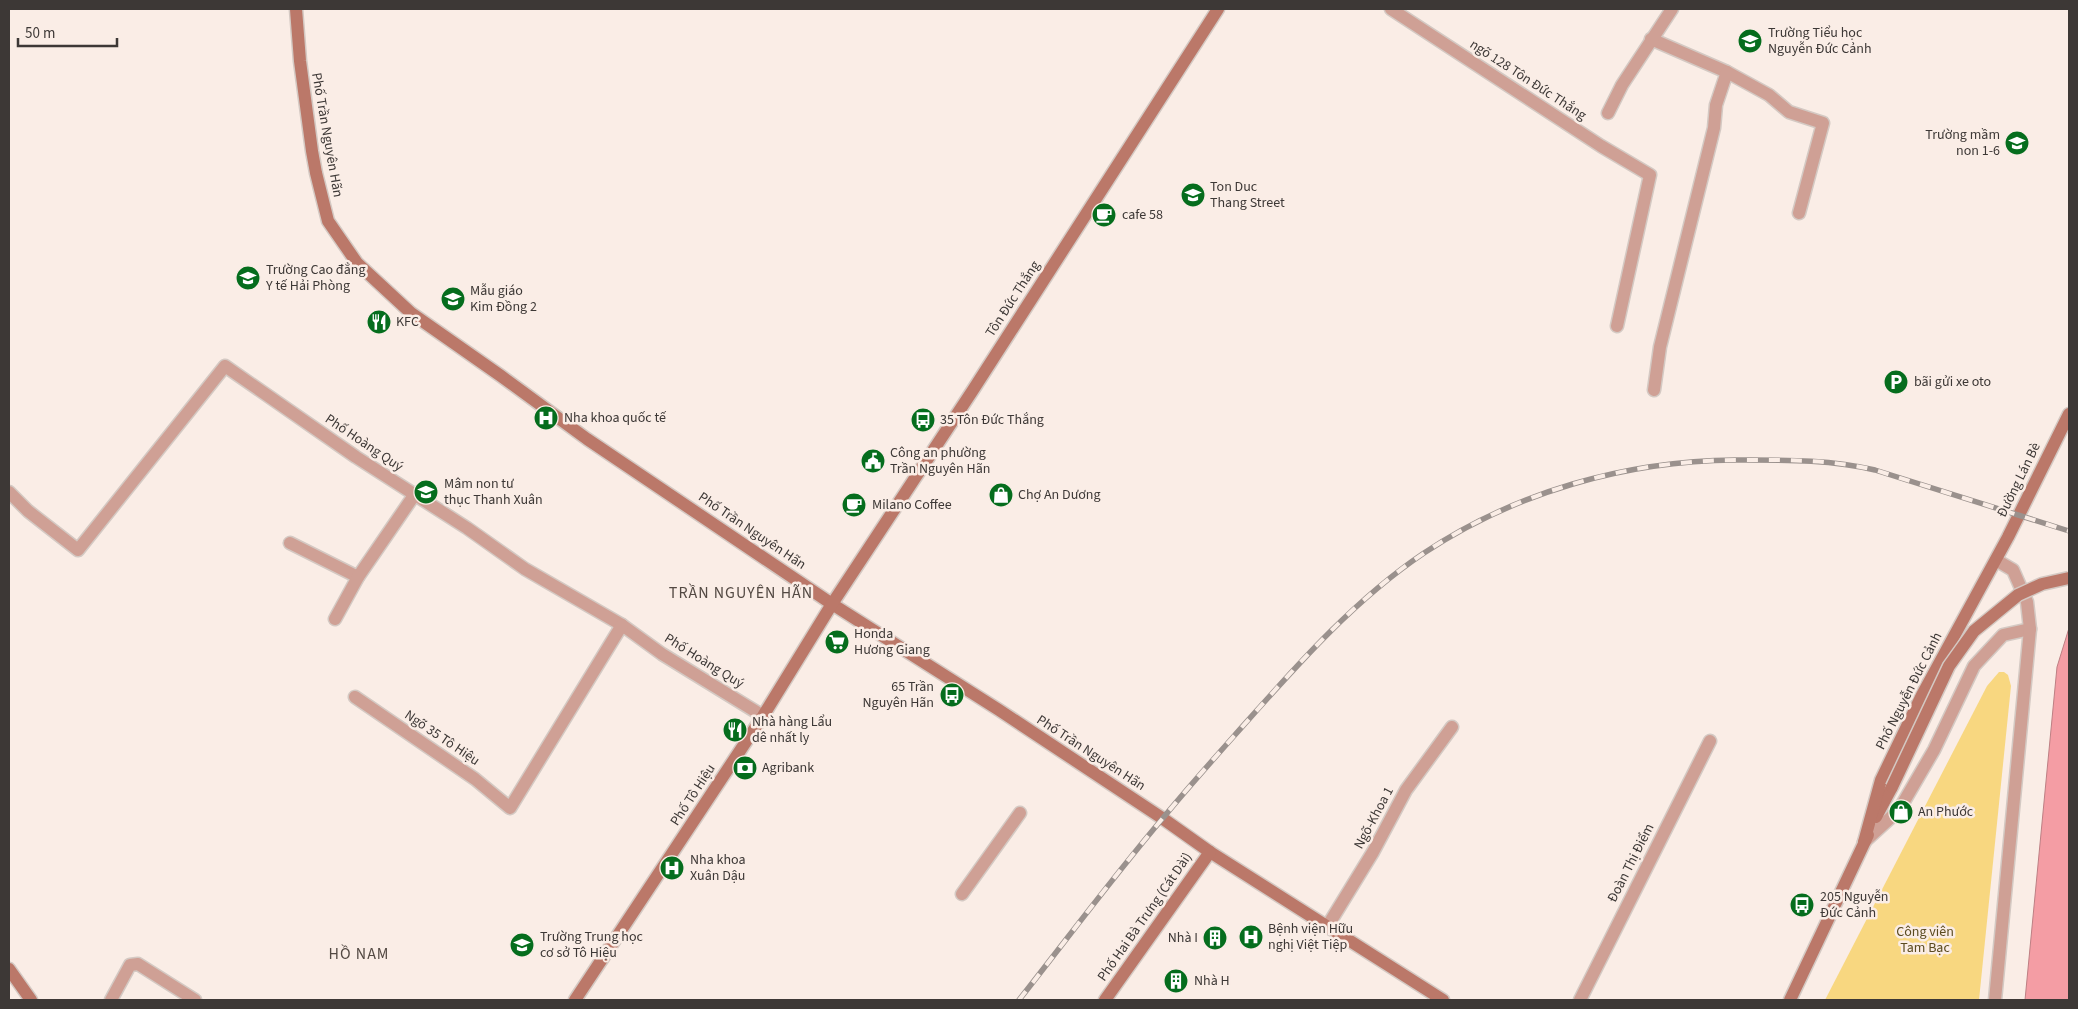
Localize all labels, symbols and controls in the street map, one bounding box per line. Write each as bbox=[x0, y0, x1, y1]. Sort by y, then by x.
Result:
scale bar bbox=[18, 15, 116, 47]
text: 50 m bbox=[25, 23, 55, 44]
place label: Trường Tiểu học Nguyễn Đức Cảnh bbox=[1768, 23, 1872, 59]
school or university icon: Trường Tiểu học Nguyễn Đức Cảnh bbox=[1737, 28, 1763, 54]
street label: ngõ 128 Tôn Đức Thắng bbox=[1466, 35, 1590, 125]
street label: Phố Trần Nguyên Hãn bbox=[306, 71, 348, 199]
place label: Trường mầm non 1-6 bbox=[1925, 125, 2000, 161]
school or university icon: Trường mầm non 1-6 bbox=[2004, 130, 2030, 156]
place label: Ton Duc Thang Street bbox=[1210, 177, 1285, 213]
school or university icon: Ton Duc Thang Street bbox=[1180, 182, 1206, 208]
cafe icon: cafe 58 bbox=[1091, 202, 1117, 228]
place label: cafe 58 bbox=[1122, 205, 1163, 225]
street label: Tôn Đức Thắng bbox=[981, 257, 1045, 341]
place label: Trường Cao đẳng Y tế Hải Phòng bbox=[265, 260, 366, 296]
school or university icon: Trường Cao đẳng Y tế Hải Phòng bbox=[235, 265, 261, 291]
place label: Mẫu giáo Kim Đồng 2 bbox=[470, 281, 537, 317]
school or university icon: Mẫu giáo Kim Đồng 2 bbox=[440, 286, 466, 312]
restaurant icon: KFC bbox=[366, 309, 392, 335]
place label: KFC bbox=[396, 312, 419, 332]
parking icon: bãi gửi xe oto bbox=[1883, 369, 1909, 395]
place label: bãi gửi xe oto bbox=[1914, 372, 1991, 392]
hospital icon: Nha khoa quốc tế bbox=[533, 405, 559, 431]
bus stop icon: 35 Tôn Đức Thắng bbox=[910, 407, 936, 433]
place label: Nha khoa quốc tế bbox=[564, 408, 667, 428]
street label: Phố Hoàng Quý bbox=[321, 409, 407, 477]
place label: 35 Tôn Đức Thắng bbox=[940, 410, 1044, 430]
street label: Đường Lán Bè bbox=[1992, 439, 2046, 521]
place label: Công an phường Trần Nguyên Hãn bbox=[890, 443, 990, 479]
public building icon: Công an phường Trần Nguyên Hãn bbox=[860, 448, 886, 474]
place label: Mâm non tư thục Thanh Xuân bbox=[444, 474, 543, 510]
school or university icon: Mâm non tư thục Thanh Xuân bbox=[413, 479, 439, 505]
shop icon: Chợ An Dương bbox=[988, 482, 1014, 508]
place label: Chợ An Dương bbox=[1018, 485, 1101, 505]
street label: Phố Trần Nguyên Hãn bbox=[694, 487, 810, 575]
cafe icon: Milano Coffee bbox=[841, 492, 867, 518]
place label: Milano Coffee bbox=[872, 495, 952, 515]
district label: TRẦN NGUYÊN HÃN bbox=[669, 582, 813, 604]
place label: Honda Hương Giang bbox=[854, 624, 930, 660]
street label: Phố Hoàng Quý bbox=[660, 629, 748, 694]
supermarket icon: Honda Hương Giang bbox=[824, 629, 850, 655]
street label: Phố Nguyễn Đức Cảnh bbox=[1871, 629, 1947, 753]
place label: 65 Trần Nguyên Hãn bbox=[863, 677, 934, 713]
bus stop icon: 65 Trần Nguyên Hãn bbox=[939, 682, 965, 708]
street label: Ngõ 35 Tô Hiệu bbox=[400, 705, 484, 771]
street label: Phố Trần Nguyên Hãn bbox=[1033, 710, 1149, 796]
place label: Nhà hàng Lẩu dê nhất ly bbox=[752, 712, 832, 748]
restaurant icon: Nhà hàng Lẩu dê nhất ly bbox=[722, 717, 748, 743]
bank icon: Agribank bbox=[732, 755, 758, 781]
place label: Agribank bbox=[762, 758, 814, 778]
street label: Phố Tô Hiệu bbox=[666, 760, 720, 830]
street label: Ngõ-Khoa 1 bbox=[1349, 783, 1399, 853]
shop icon: An Phước bbox=[1888, 799, 1914, 825]
place label: An Phước bbox=[1918, 802, 1974, 822]
street label: Đoàn Thị Điểm bbox=[1603, 820, 1659, 906]
street label: Phố Hai Bà Trưng (Cát Dài) bbox=[1093, 848, 1197, 986]
place label: Nha khoa Xuân Dậu bbox=[690, 850, 746, 886]
hospital icon: Nha khoa Xuân Dậu bbox=[659, 855, 685, 881]
place label: 205 Nguyễn Đức Cảnh bbox=[1820, 887, 1889, 923]
bus stop icon: 205 Nguyễn Đức Cảnh bbox=[1789, 892, 1815, 918]
place label: Bệnh viện Hữu nghị Việt Tiệp bbox=[1268, 919, 1353, 955]
park label: Công viên Tam Bạc bbox=[1896, 922, 1954, 958]
hospital icon: Bệnh viện Hữu nghị Việt Tiệp bbox=[1238, 924, 1264, 950]
building icon: Nhà I bbox=[1202, 925, 1228, 951]
place label: Trường Trung học cơ sở Tô Hiệu bbox=[540, 927, 643, 963]
place label: Nhà I bbox=[1168, 928, 1198, 948]
school or university icon: Trường Trung học cơ sở Tô Hiệu bbox=[509, 932, 535, 958]
district label: HỒ NAM bbox=[329, 943, 389, 965]
building icon: Nhà H bbox=[1163, 968, 1189, 994]
place label: Nhà H bbox=[1194, 971, 1230, 991]

